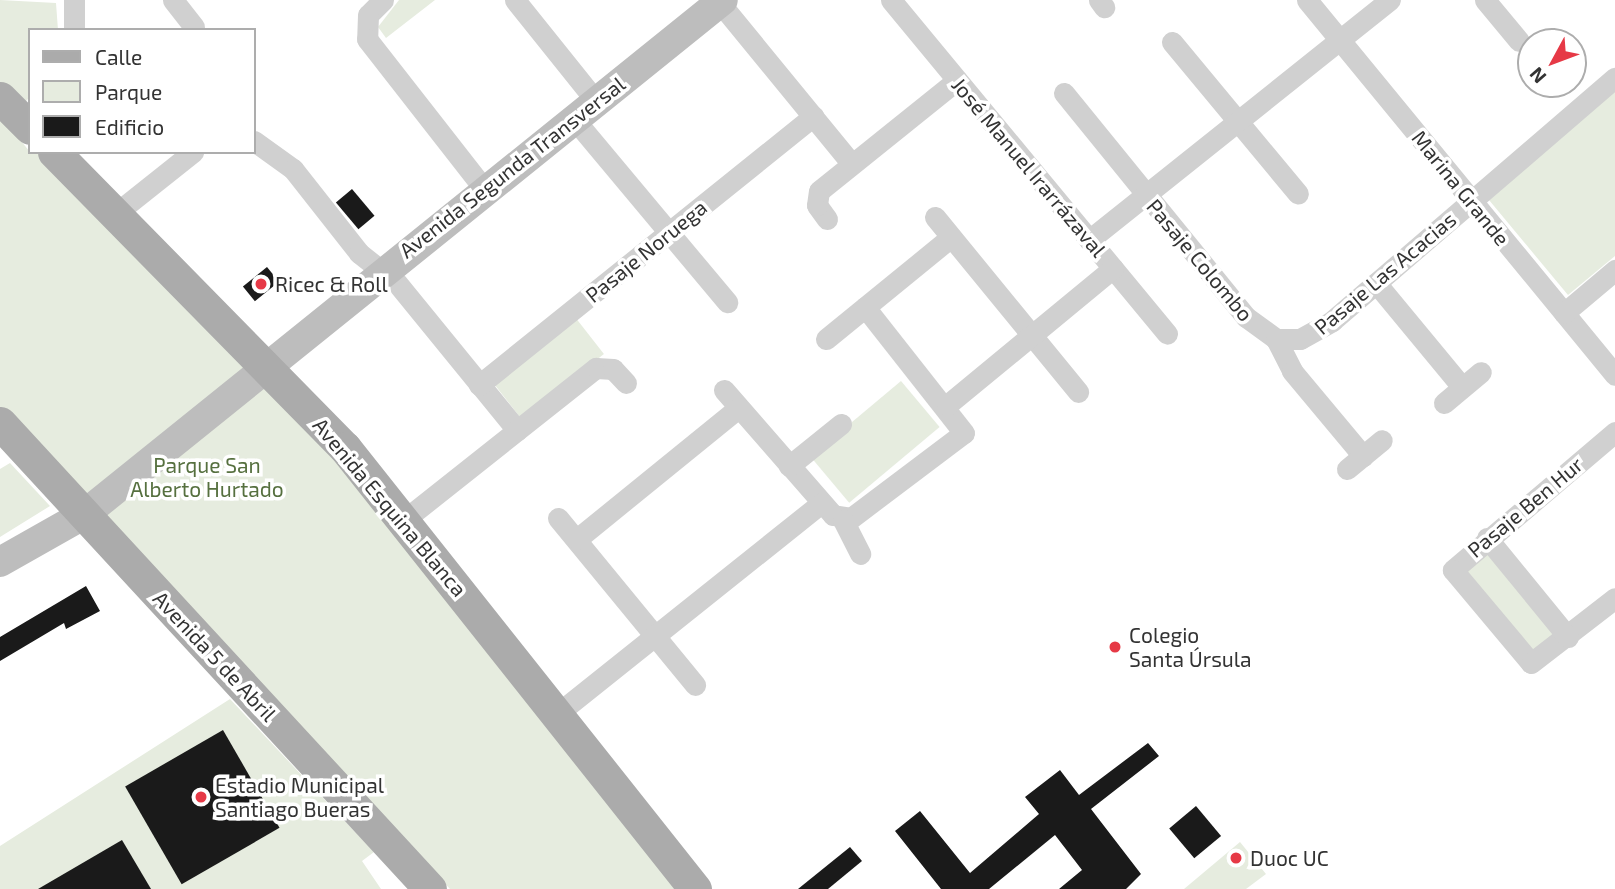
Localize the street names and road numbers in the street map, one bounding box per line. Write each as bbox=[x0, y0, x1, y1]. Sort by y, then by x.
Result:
street label: Avenida Segunda Transversal bbox=[394, 71, 630, 263]
street label: José Manuel Irarrázaval bbox=[946, 72, 1112, 262]
street label: Marina Grande bbox=[1407, 125, 1515, 251]
street label: Pasaje Noruega bbox=[580, 194, 712, 308]
street label: Pasaje Colombo bbox=[1142, 194, 1258, 326]
street label: Pasaje Las Acacias bbox=[1309, 206, 1461, 340]
street label: Avenida Esquina Blanca bbox=[308, 413, 472, 601]
street label: Pasaje Ben Hur bbox=[1462, 451, 1588, 563]
street label: Avenida 5 de Abril bbox=[148, 585, 282, 727]

